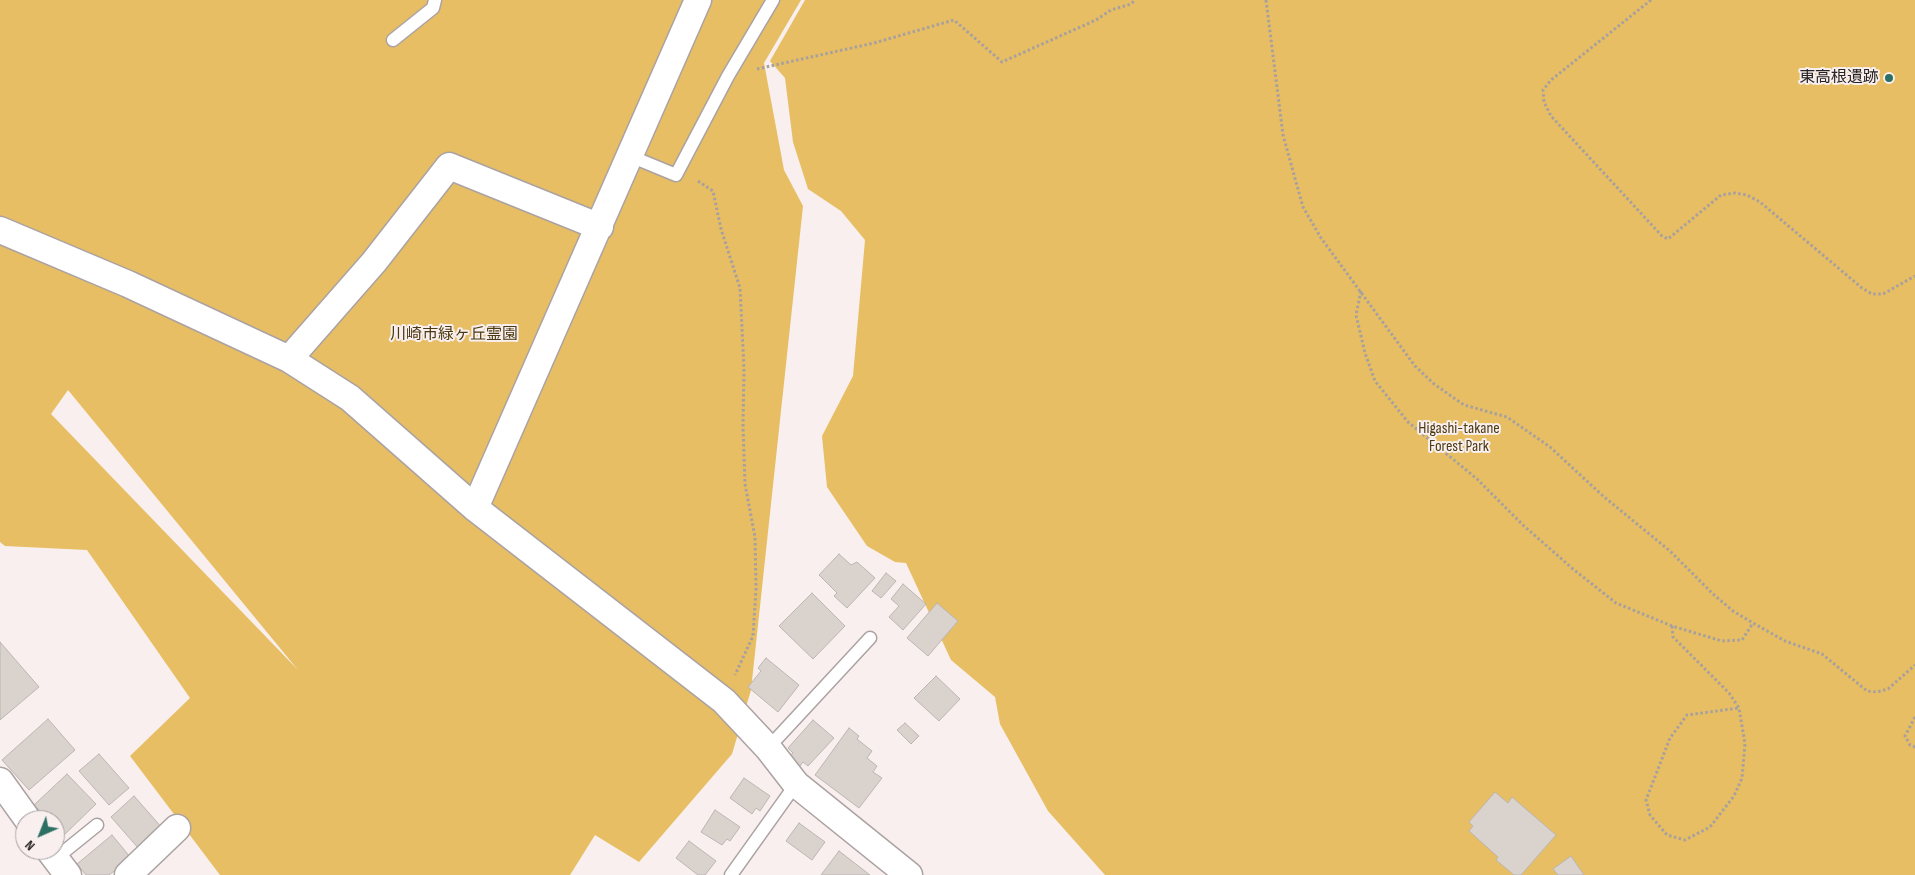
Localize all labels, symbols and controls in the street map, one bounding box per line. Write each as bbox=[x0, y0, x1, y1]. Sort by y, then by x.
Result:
place label: 東高根遺跡 bbox=[1799, 68, 1879, 88]
marker: 東高根遺跡 bbox=[1883, 72, 1895, 84]
park label: 川崎市緑ヶ丘霊園 bbox=[390, 325, 518, 345]
park label: Higashi-takane Forest Park bbox=[1418, 419, 1500, 457]
north arrow bbox=[15, 810, 65, 860]
text: N bbox=[21, 837, 39, 854]

